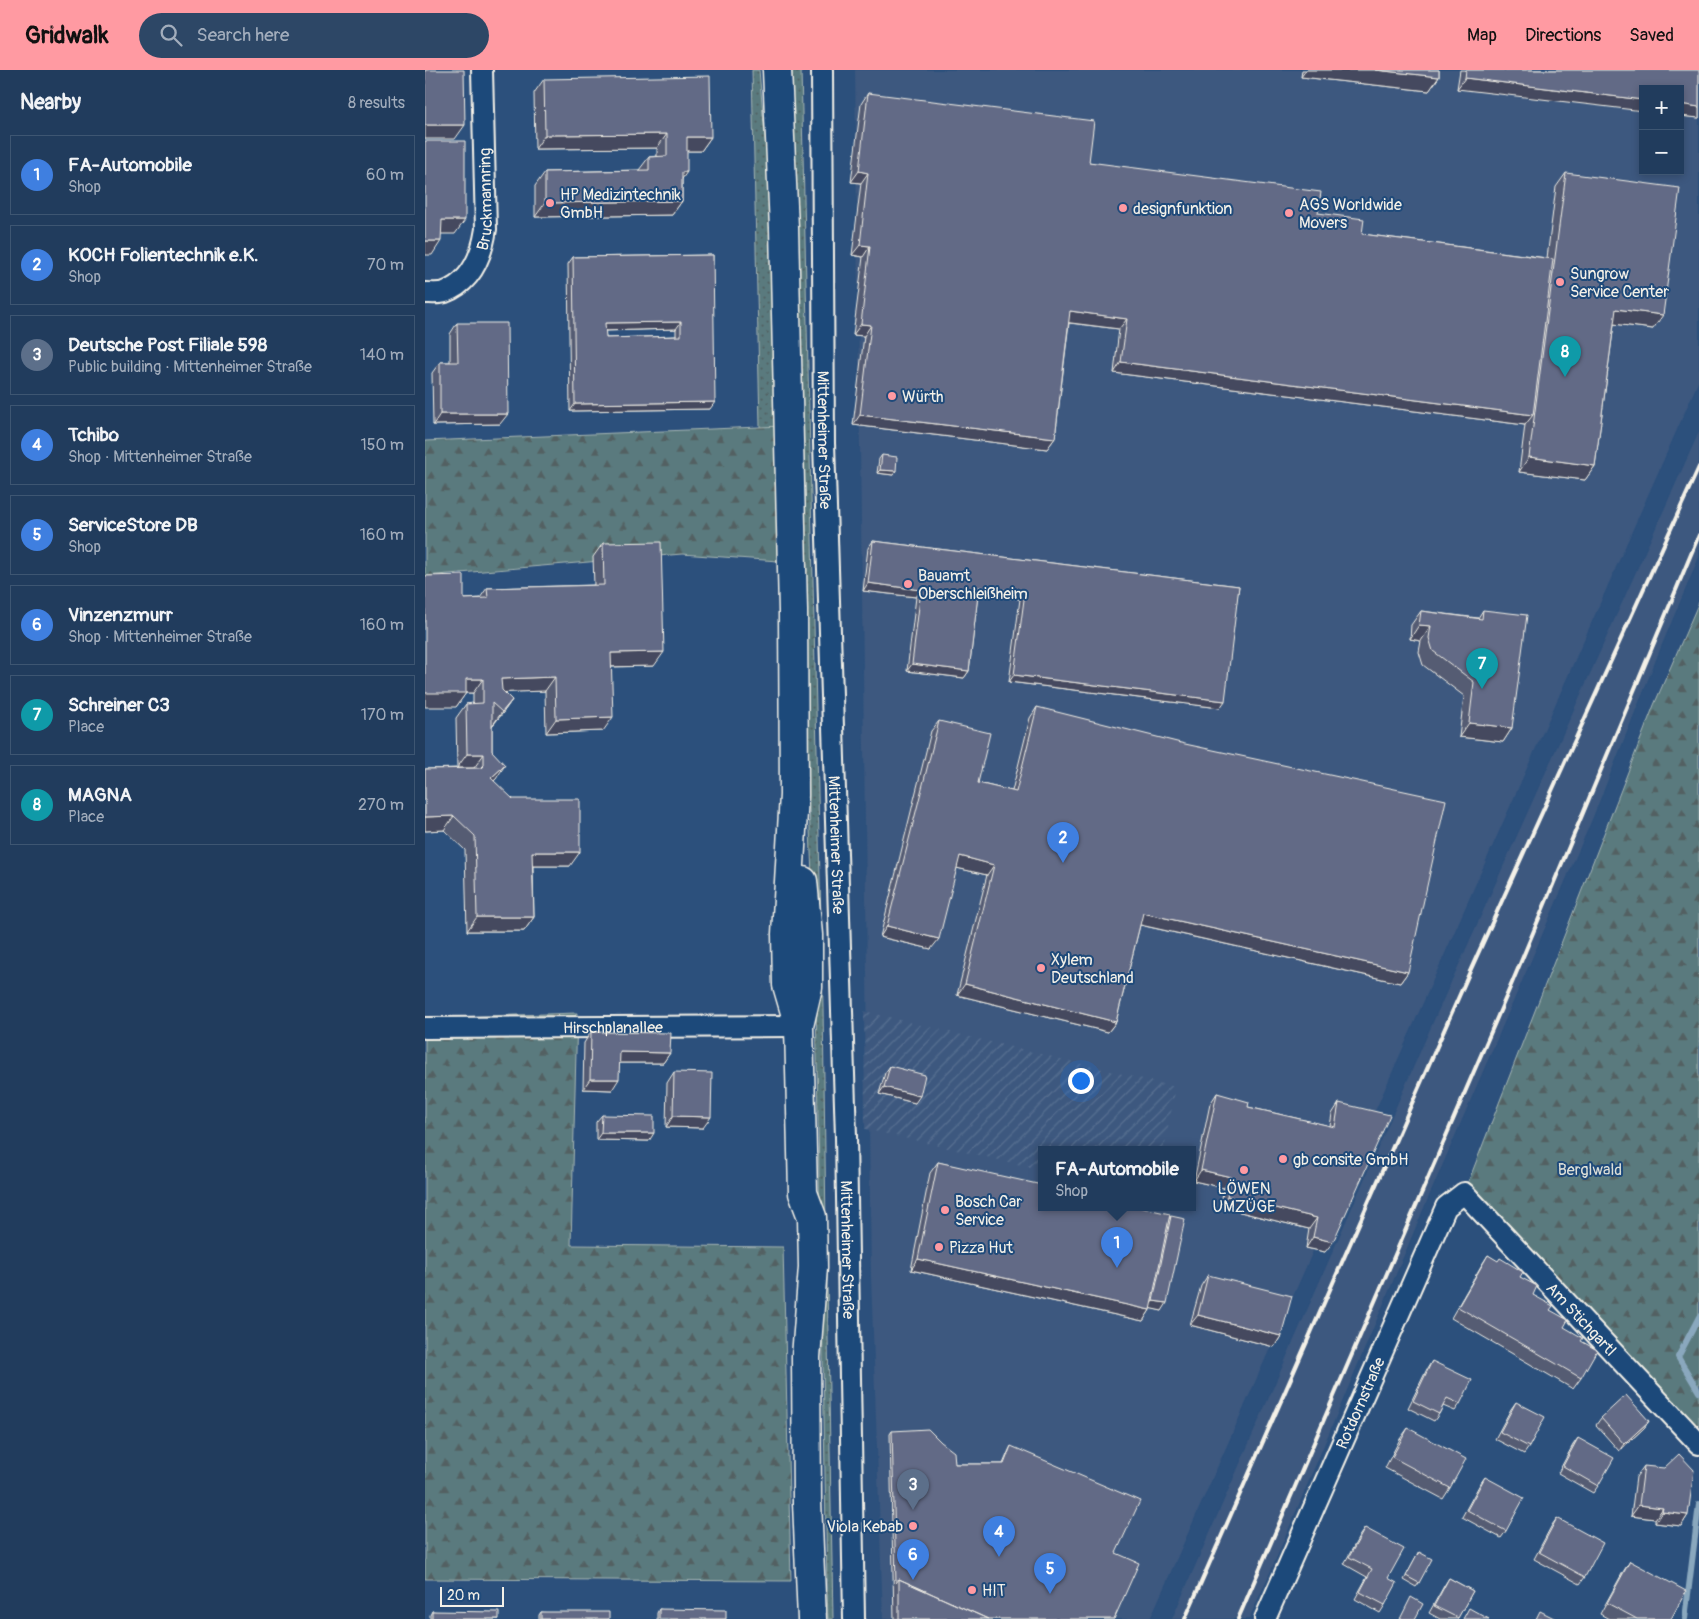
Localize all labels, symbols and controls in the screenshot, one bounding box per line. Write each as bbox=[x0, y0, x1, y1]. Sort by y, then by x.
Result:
search box bbox=[139, 13, 489, 58]
text: Gridwalk bbox=[25, 21, 109, 50]
icon: search bbox=[157, 21, 185, 49]
text: Search here bbox=[197, 23, 289, 47]
text: Map bbox=[1467, 24, 1497, 47]
text: Directions bbox=[1525, 24, 1601, 47]
text: Saved bbox=[1629, 24, 1674, 47]
map controls bbox=[1639, 85, 1684, 175]
button: + bbox=[1639, 85, 1684, 130]
text: Nearby bbox=[20, 89, 81, 116]
text: 8 results bbox=[348, 93, 405, 113]
button: − bbox=[1639, 130, 1684, 175]
street label: Bruckmannring bbox=[473, 148, 497, 253]
text: FA-Automobile bbox=[68, 153, 192, 177]
text: 1 bbox=[34, 165, 40, 185]
text: 60 m bbox=[366, 165, 404, 185]
text: Shop bbox=[68, 177, 101, 197]
place label: HP Medizintechnik GmbH bbox=[560, 185, 681, 223]
place label: AGS Worldwide Movers bbox=[1299, 195, 1402, 233]
marker: HP Medizintechnik GmbH bbox=[544, 197, 556, 209]
place label: designfunktion bbox=[1133, 199, 1232, 219]
marker: designfunktion bbox=[1117, 202, 1129, 214]
marker: AGS Worldwide Movers bbox=[1283, 207, 1295, 219]
text: KOCH Folientechnik e.K. bbox=[68, 243, 258, 267]
text: 2 bbox=[33, 255, 41, 275]
text: 70 m bbox=[367, 255, 404, 275]
place label: Sungrow Service Center bbox=[1570, 264, 1669, 302]
text: Shop bbox=[68, 267, 101, 287]
marker: Sungrow Service Center bbox=[1554, 276, 1566, 288]
text: Deutsche Post Filiale 598 bbox=[68, 333, 267, 357]
pin: 8 bbox=[1549, 336, 1581, 377]
text: 3 bbox=[33, 345, 41, 365]
text: 140 m bbox=[360, 345, 404, 365]
text: Public building · Mittenheimer Straße bbox=[68, 357, 312, 377]
street label: Mittenheimer Straße bbox=[813, 371, 835, 510]
place label: Würth bbox=[902, 387, 944, 407]
marker: Würth bbox=[886, 390, 898, 402]
text: Tchibo bbox=[68, 423, 119, 447]
text: 4 bbox=[32, 435, 42, 455]
text: 150 m bbox=[360, 435, 404, 455]
text: Shop · Mittenheimer Straße bbox=[68, 447, 252, 467]
text: ServiceStore DB bbox=[68, 513, 198, 537]
text: 5 bbox=[33, 525, 41, 545]
text: 160 m bbox=[360, 525, 404, 545]
text: Shop bbox=[68, 537, 101, 557]
place label: Bauamt Oberschleißheim bbox=[918, 566, 1028, 604]
marker: Bauamt Oberschleißheim bbox=[902, 578, 914, 590]
text: Vinzenzmurr bbox=[68, 603, 173, 627]
text: 6 bbox=[32, 615, 42, 635]
text: 160 m bbox=[360, 615, 404, 635]
text: Shop · Mittenheimer Straße bbox=[68, 627, 252, 647]
pin: 7 bbox=[1466, 648, 1498, 689]
text: Schreiner C3 bbox=[68, 693, 170, 717]
text: 7 bbox=[33, 705, 41, 725]
text: 170 m bbox=[361, 705, 404, 725]
text: Place bbox=[68, 717, 104, 737]
street label: Mittenheimer Straße bbox=[824, 775, 848, 915]
text: MAGNA bbox=[68, 783, 132, 807]
text: 8 bbox=[33, 795, 41, 815]
text: 270 m bbox=[358, 795, 404, 815]
text: Place bbox=[68, 807, 104, 827]
pin: 2 bbox=[1047, 822, 1079, 863]
place label: Xylem Deutschland bbox=[1051, 950, 1134, 988]
marker: Xylem Deutschland bbox=[1035, 962, 1047, 974]
street label: Hirschplanallee bbox=[563, 1018, 663, 1038]
your location bbox=[1068, 1068, 1094, 1094]
popup bbox=[1038, 1146, 1196, 1211]
place label: gb consite GmbH bbox=[1293, 1150, 1408, 1170]
marker: gb consite GmbH bbox=[1277, 1153, 1289, 1165]
text: FA-Automobile bbox=[1055, 1157, 1179, 1181]
park label: Berglwald bbox=[1558, 1160, 1622, 1180]
marker: LÖWEN UMZÜGE bbox=[1238, 1164, 1250, 1176]
place label: LÖWEN UMZÜGE bbox=[1213, 1179, 1275, 1217]
street label: Mittenheimer Straße bbox=[836, 1180, 858, 1319]
text: Shop bbox=[1055, 1181, 1088, 1201]
place label: Bosch Car Service bbox=[955, 1192, 1022, 1230]
marker: Bosch Car Service bbox=[939, 1204, 951, 1216]
pin: 1 bbox=[1101, 1227, 1133, 1268]
place label: Pizza Hut bbox=[949, 1238, 1013, 1258]
marker: Pizza Hut bbox=[933, 1241, 945, 1253]
street label: Am Stichgartl bbox=[1542, 1278, 1620, 1360]
street label: Rotdornstraße bbox=[1332, 1354, 1390, 1452]
pin: 3 bbox=[897, 1469, 929, 1510]
pin: 4 bbox=[983, 1516, 1015, 1557]
place label: Viola Kebab bbox=[827, 1517, 903, 1537]
marker: Viola Kebab bbox=[907, 1520, 919, 1532]
pin: 6 bbox=[897, 1539, 929, 1580]
pin: 5 bbox=[1034, 1553, 1066, 1594]
place label: HIT bbox=[982, 1581, 1006, 1601]
scale bar bbox=[440, 1584, 504, 1607]
marker: HIT bbox=[966, 1584, 978, 1596]
text: 20 m bbox=[447, 1587, 480, 1604]

